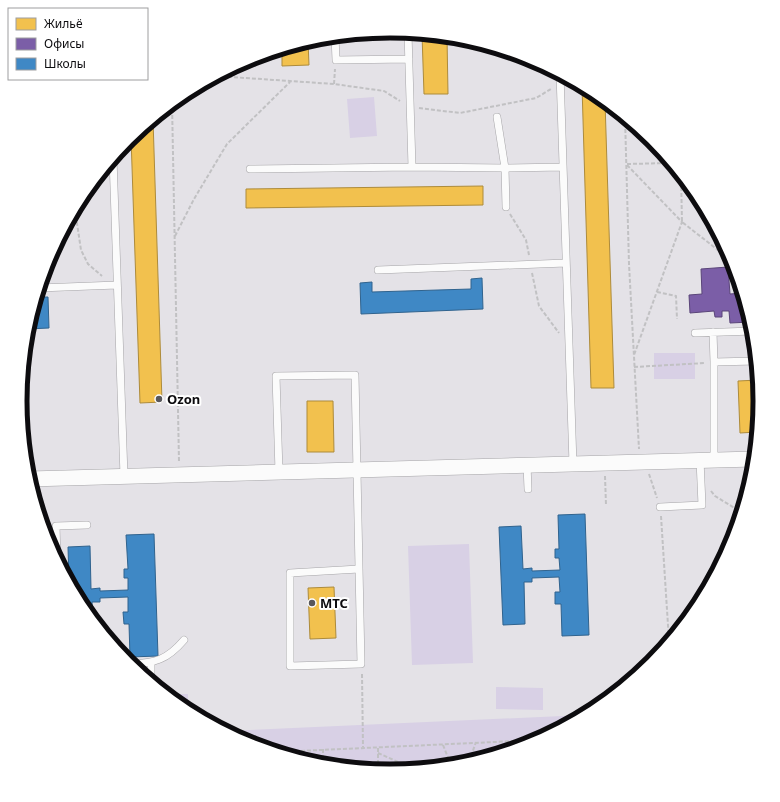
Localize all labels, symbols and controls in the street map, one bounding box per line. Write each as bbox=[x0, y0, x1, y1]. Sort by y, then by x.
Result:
legend bbox=[8, 8, 148, 80]
text: Жильё bbox=[44, 15, 83, 32]
text: Офисы bbox=[44, 35, 84, 52]
text: Школы bbox=[44, 55, 86, 72]
place label: Ozon bbox=[167, 390, 200, 408]
marker: Ozon bbox=[154, 394, 164, 404]
place label: МТС bbox=[320, 594, 348, 612]
marker: МТС bbox=[307, 598, 317, 608]

